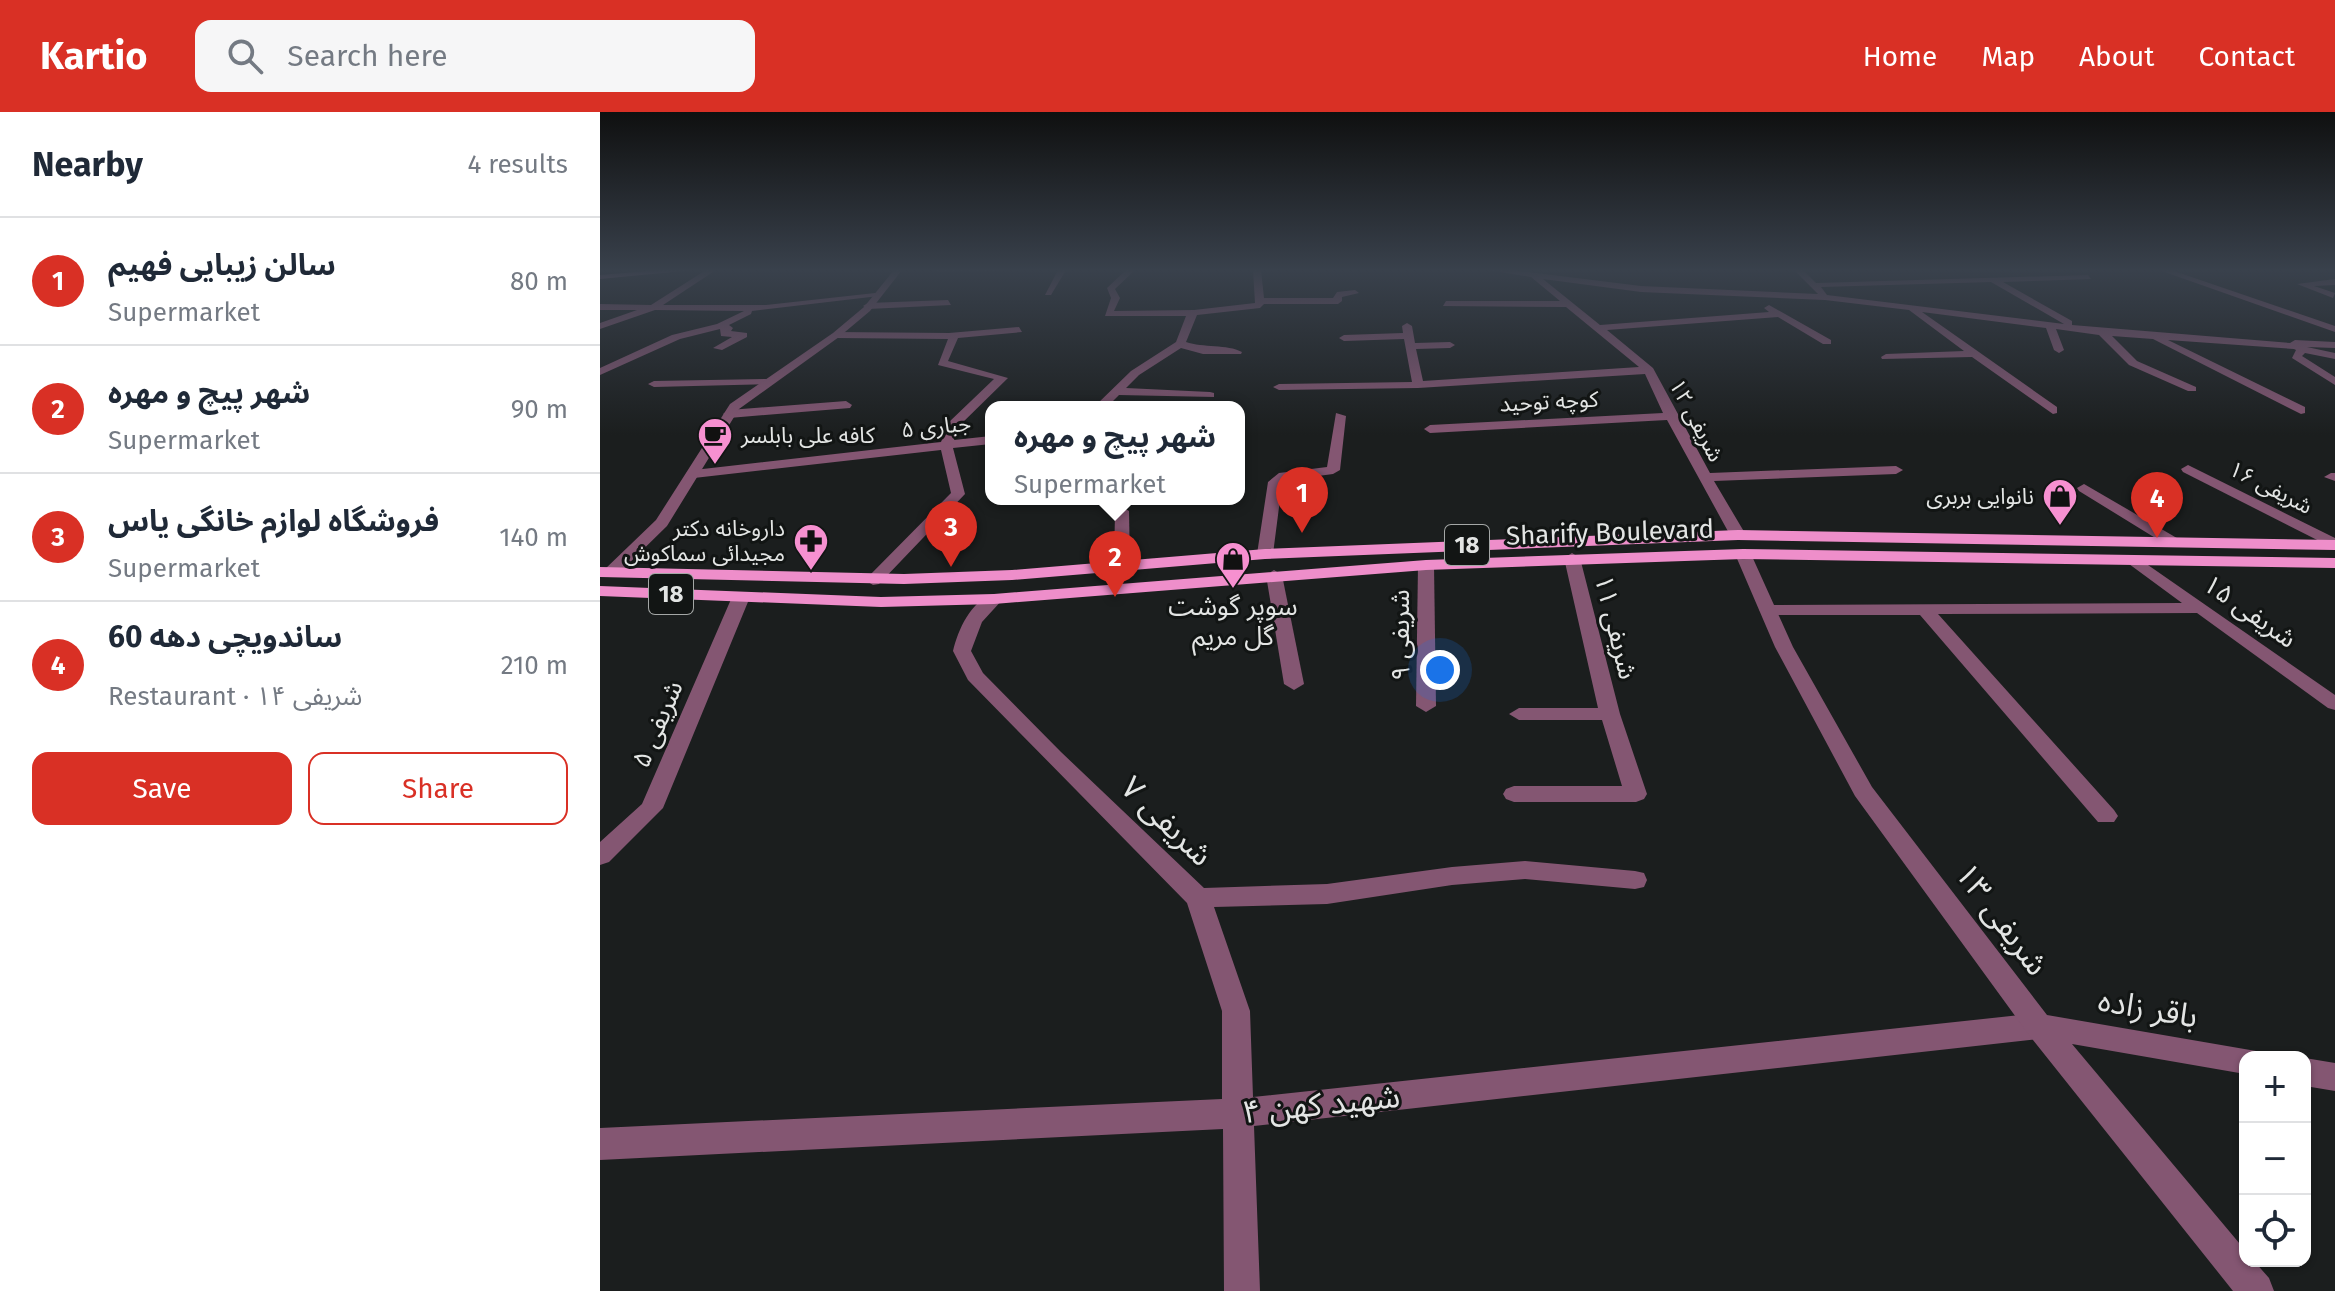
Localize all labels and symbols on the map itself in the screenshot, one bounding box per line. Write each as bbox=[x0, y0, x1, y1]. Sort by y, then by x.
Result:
street label: شریفی ۱۲ bbox=[1664, 374, 1730, 466]
street label: کوچه توحید bbox=[1499, 385, 1600, 419]
street label: جباری ۵ bbox=[900, 409, 972, 444]
cafe icon: کافه علی بابلسر bbox=[696, 416, 734, 466]
place label: کافه علی بابلسر bbox=[740, 422, 876, 449]
street label: شریفی ۱۶ bbox=[2225, 455, 2317, 520]
pin: 1 bbox=[1276, 467, 1328, 533]
pin: 4 bbox=[2131, 472, 2183, 538]
shop icon: نانوایی بربری bbox=[2041, 477, 2079, 527]
place label: نانوایی بربری bbox=[1926, 483, 2034, 510]
pin: 3 bbox=[925, 501, 977, 567]
street label: Sharify Boulevard bbox=[1505, 513, 1715, 552]
place label: داروخانه دکتر مجیدائی سماکوش bbox=[624, 515, 785, 567]
pharmacy icon: داروخانه دکتر مجیدائی سماکوش bbox=[792, 522, 830, 572]
road number: 18 bbox=[1445, 525, 1489, 565]
pin: 2 bbox=[1089, 531, 1141, 597]
shop icon: سوپر گوشت گل مریم bbox=[1214, 540, 1252, 590]
street label: شریفی ۱۵ bbox=[2197, 568, 2302, 655]
street label: شریفی ۱۱ bbox=[1588, 572, 1643, 682]
road number: 18 bbox=[649, 574, 693, 614]
street label: شریفی ۹ bbox=[1385, 589, 1416, 681]
place label: سوپر گوشت گل مریم bbox=[1168, 591, 1298, 656]
your location bbox=[1420, 650, 1460, 690]
street label: شریفی ۵ bbox=[625, 676, 690, 772]
street label: شریفی ۷ bbox=[1113, 768, 1221, 874]
street label: شریفی ۱۳ bbox=[1947, 855, 2057, 983]
street label: باقر زاده bbox=[2095, 981, 2201, 1035]
street label: شهید کهن ۴ bbox=[1240, 1077, 1402, 1131]

